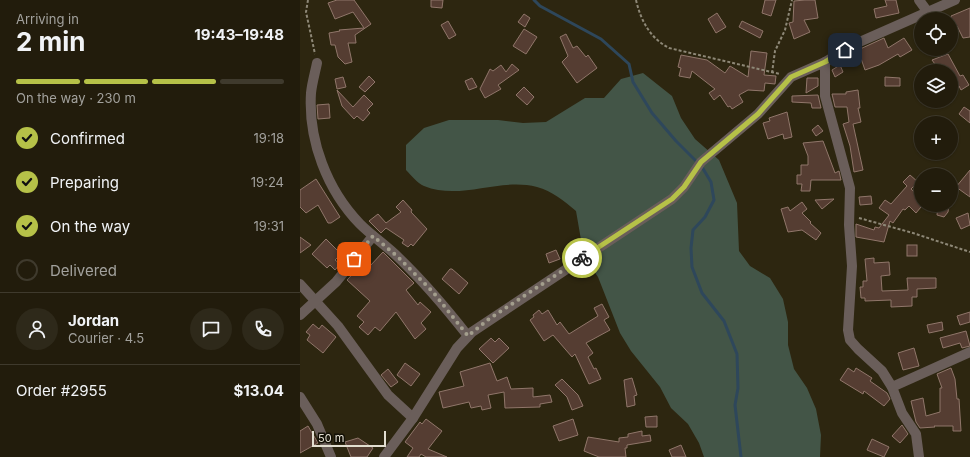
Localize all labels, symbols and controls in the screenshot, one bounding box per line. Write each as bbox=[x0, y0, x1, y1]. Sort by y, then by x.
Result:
text: Arriving in bbox=[16, 11, 79, 27]
map controls bbox=[914, 12, 958, 212]
button: locate bbox=[914, 12, 958, 56]
text: 19:43–19:48 bbox=[194, 25, 284, 44]
text: 2 min bbox=[16, 26, 86, 57]
pin bbox=[828, 33, 862, 67]
icon: home bbox=[834, 39, 856, 61]
button: layers bbox=[914, 64, 958, 108]
text: On the way · 230 m bbox=[16, 90, 136, 106]
button: + bbox=[914, 116, 958, 160]
icon: check bbox=[16, 127, 38, 149]
text: Confirmed bbox=[50, 129, 125, 148]
text: 19:18 bbox=[254, 130, 284, 146]
button: − bbox=[914, 168, 958, 212]
icon: check bbox=[16, 171, 38, 193]
text: Preparing bbox=[50, 173, 119, 192]
text: 19:24 bbox=[251, 174, 284, 190]
icon: check bbox=[16, 215, 38, 237]
text: On the way bbox=[50, 217, 130, 236]
text: 19:31 bbox=[254, 218, 284, 234]
courier bbox=[562, 238, 602, 278]
pin bbox=[337, 242, 371, 276]
icon: bike bbox=[571, 247, 593, 269]
icon: bag bbox=[343, 248, 365, 270]
text: Delivered bbox=[50, 261, 117, 280]
button: person bbox=[16, 308, 58, 350]
button: chat bbox=[190, 308, 232, 350]
button: phone bbox=[242, 308, 284, 350]
text: Jordan bbox=[68, 311, 119, 330]
text: Courier · 4.5 bbox=[68, 330, 144, 346]
text: Order #2955 bbox=[16, 381, 107, 400]
text: $13.04 bbox=[234, 381, 284, 400]
scale bar bbox=[312, 429, 386, 448]
text: 50 m bbox=[318, 431, 344, 445]

